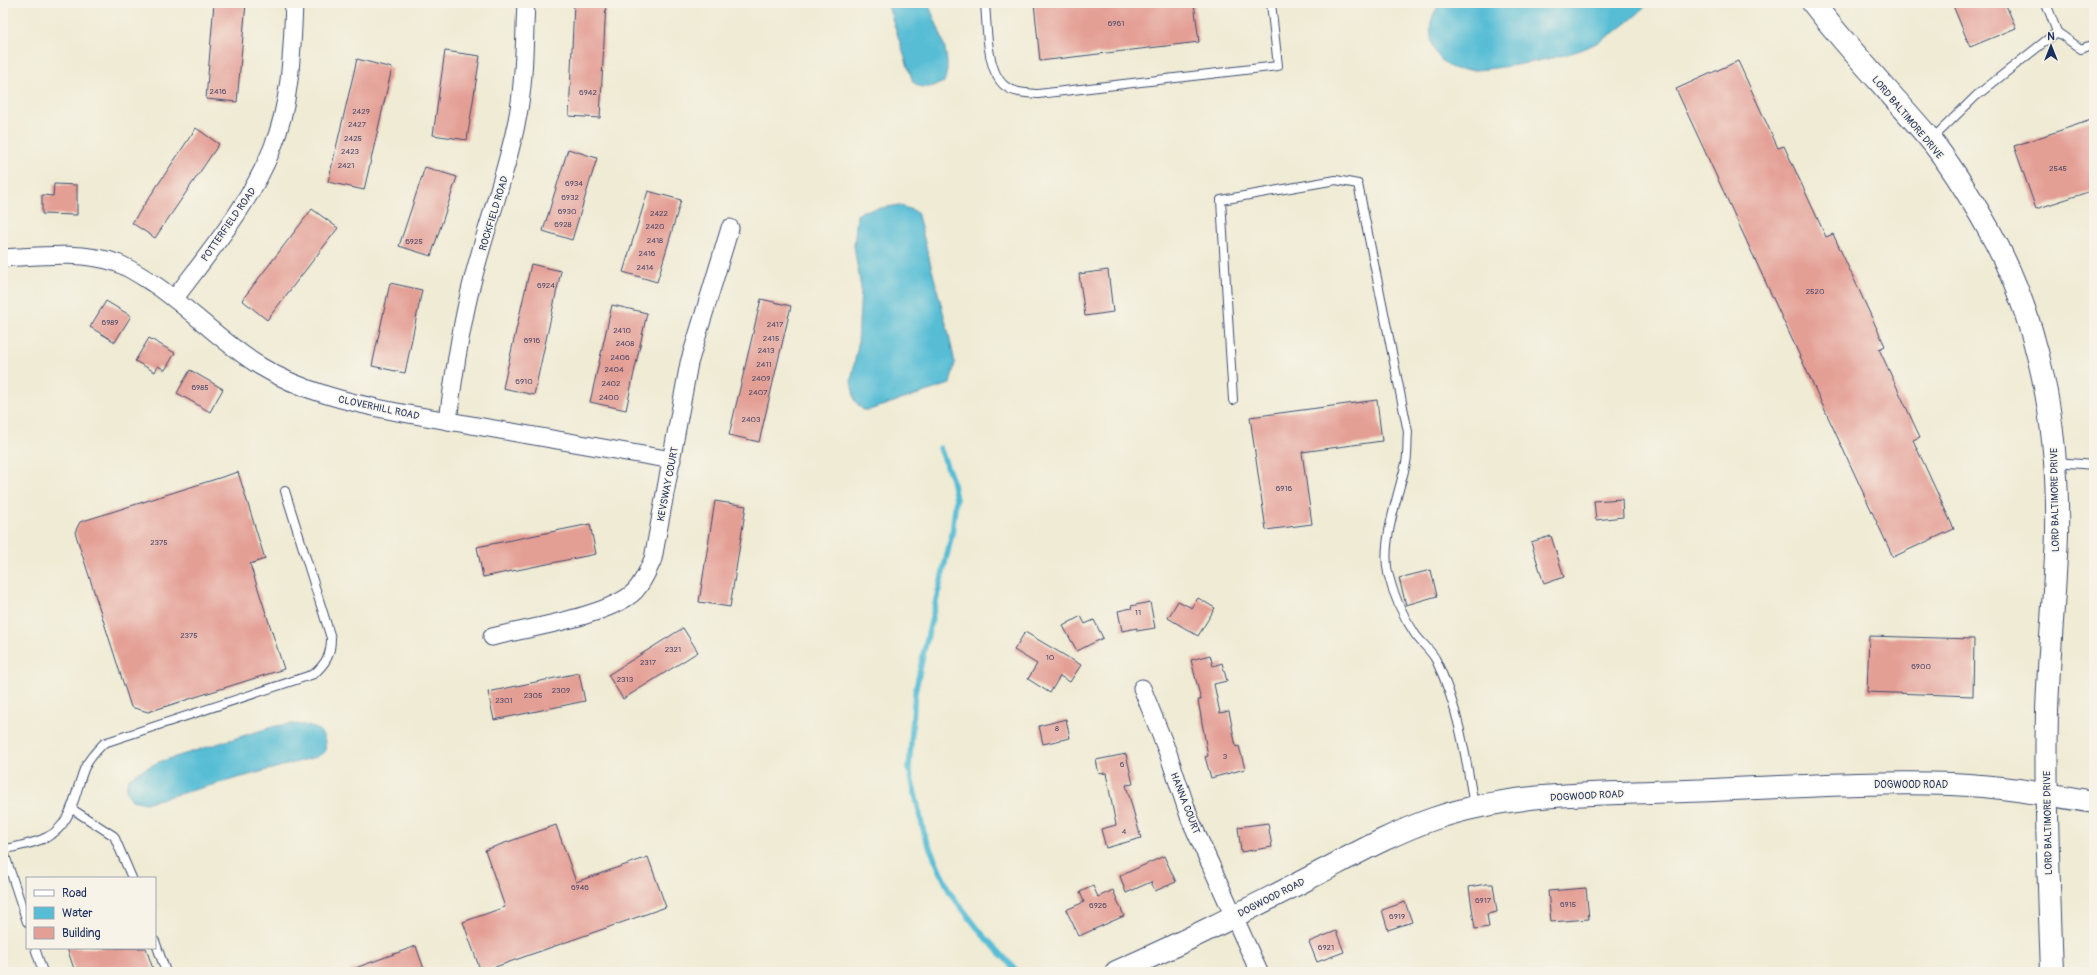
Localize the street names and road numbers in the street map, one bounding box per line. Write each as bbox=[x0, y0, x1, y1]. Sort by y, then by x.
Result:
street label: LORD BALTIMORE DRIVE bbox=[1869, 74, 1945, 161]
street label: ROCKFIELD ROAD bbox=[477, 175, 511, 252]
street label: POTTERFIELD ROAD bbox=[199, 186, 259, 264]
street label: CLOVERHILL ROAD bbox=[337, 394, 420, 422]
street label: KEVSWAY COURT bbox=[655, 446, 681, 522]
street label: LORD BALTIMORE DRIVE bbox=[2048, 448, 2062, 552]
street label: HANNA COURT bbox=[1168, 771, 1202, 836]
street label: LORD BALTIMORE DRIVE bbox=[2041, 771, 2055, 875]
street label: DOGWOOD ROAD bbox=[1874, 779, 1948, 791]
street label: DOGWOOD ROAD bbox=[1550, 788, 1624, 804]
street label: DOGWOOD ROAD bbox=[1236, 876, 1307, 920]

